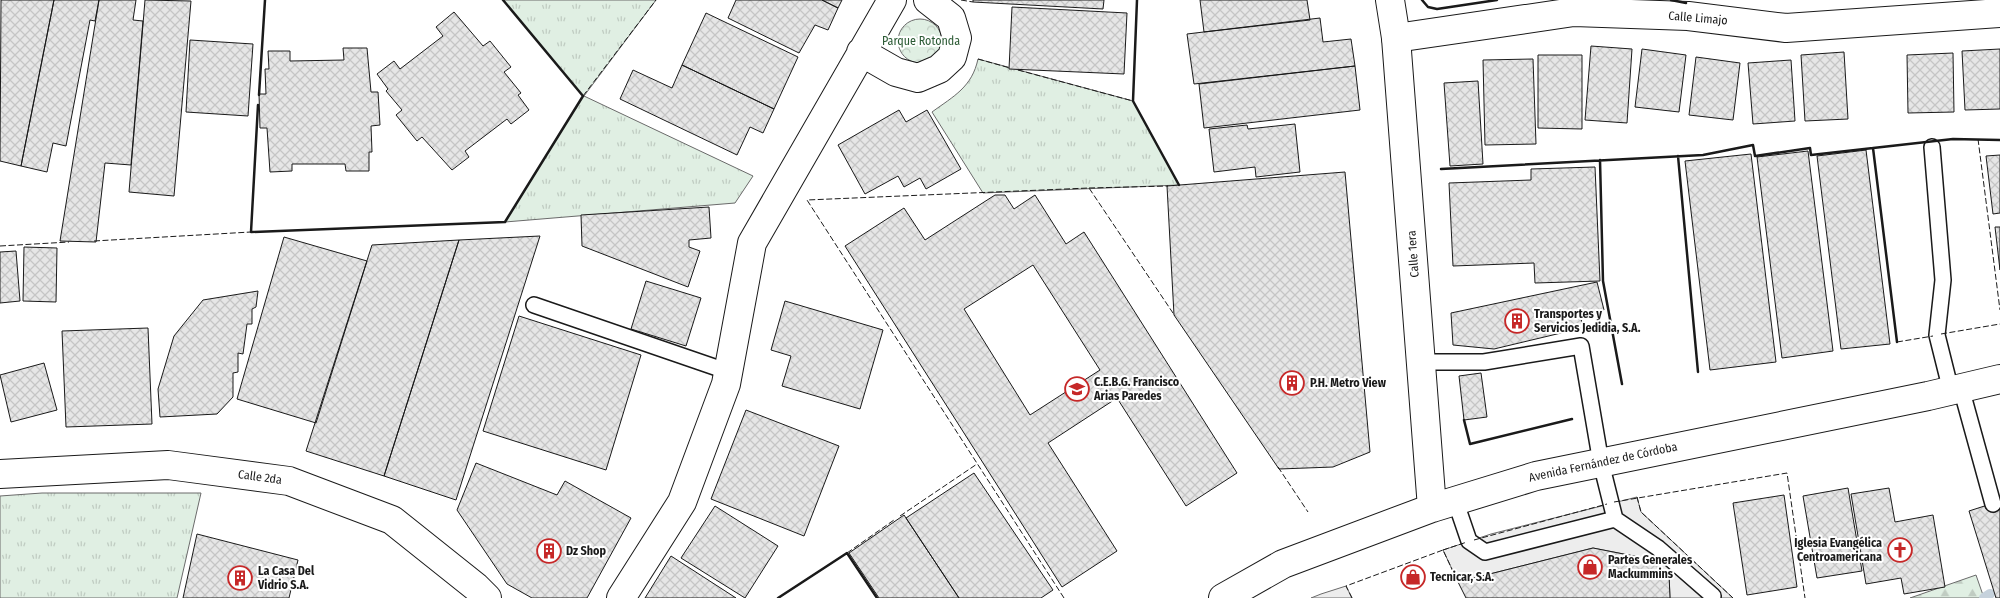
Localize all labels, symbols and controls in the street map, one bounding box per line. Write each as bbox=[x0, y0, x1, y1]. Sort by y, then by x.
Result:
street label: Calle Limajo bbox=[1668, 8, 1728, 28]
park label: Parque Rotonda bbox=[882, 34, 960, 48]
street label: Calle 1era bbox=[1404, 230, 1422, 278]
place label: Transportes y Servicios Jedidia, S.A. bbox=[1534, 307, 1641, 335]
building icon: Transportes y Servicios Jedidia, S.A. bbox=[1504, 308, 1530, 334]
building icon: P.H. Metro View bbox=[1279, 370, 1305, 396]
place label: C.E.B.G. Francisco Arias Paredes bbox=[1093, 375, 1180, 403]
school or university icon: C.E.B.G. Francisco Arias Paredes bbox=[1064, 376, 1090, 402]
place label: P.H. Metro View bbox=[1310, 376, 1387, 390]
street label: Avenida Fernández de Córdoba bbox=[1527, 439, 1679, 485]
street label: Calle 2da bbox=[237, 467, 283, 487]
place label: Iglesia Evangélica Centroamericana bbox=[1794, 536, 1882, 564]
church icon: Iglesia Evangélica Centroamericana bbox=[1887, 537, 1913, 563]
building icon: Dz Shop bbox=[536, 538, 562, 564]
place label: Dz Shop bbox=[566, 544, 606, 558]
place label: Partes Generales Mackummins bbox=[1608, 553, 1693, 581]
shop icon: Partes Generales Mackummins bbox=[1577, 554, 1603, 580]
place label: La Casa Del Vidrio S.A. bbox=[257, 564, 315, 592]
shop icon: Tecnicar, S.A. bbox=[1400, 564, 1426, 590]
building icon: La Casa Del Vidrio S.A. bbox=[227, 565, 253, 591]
place label: Tecnicar, S.A. bbox=[1430, 570, 1494, 584]

